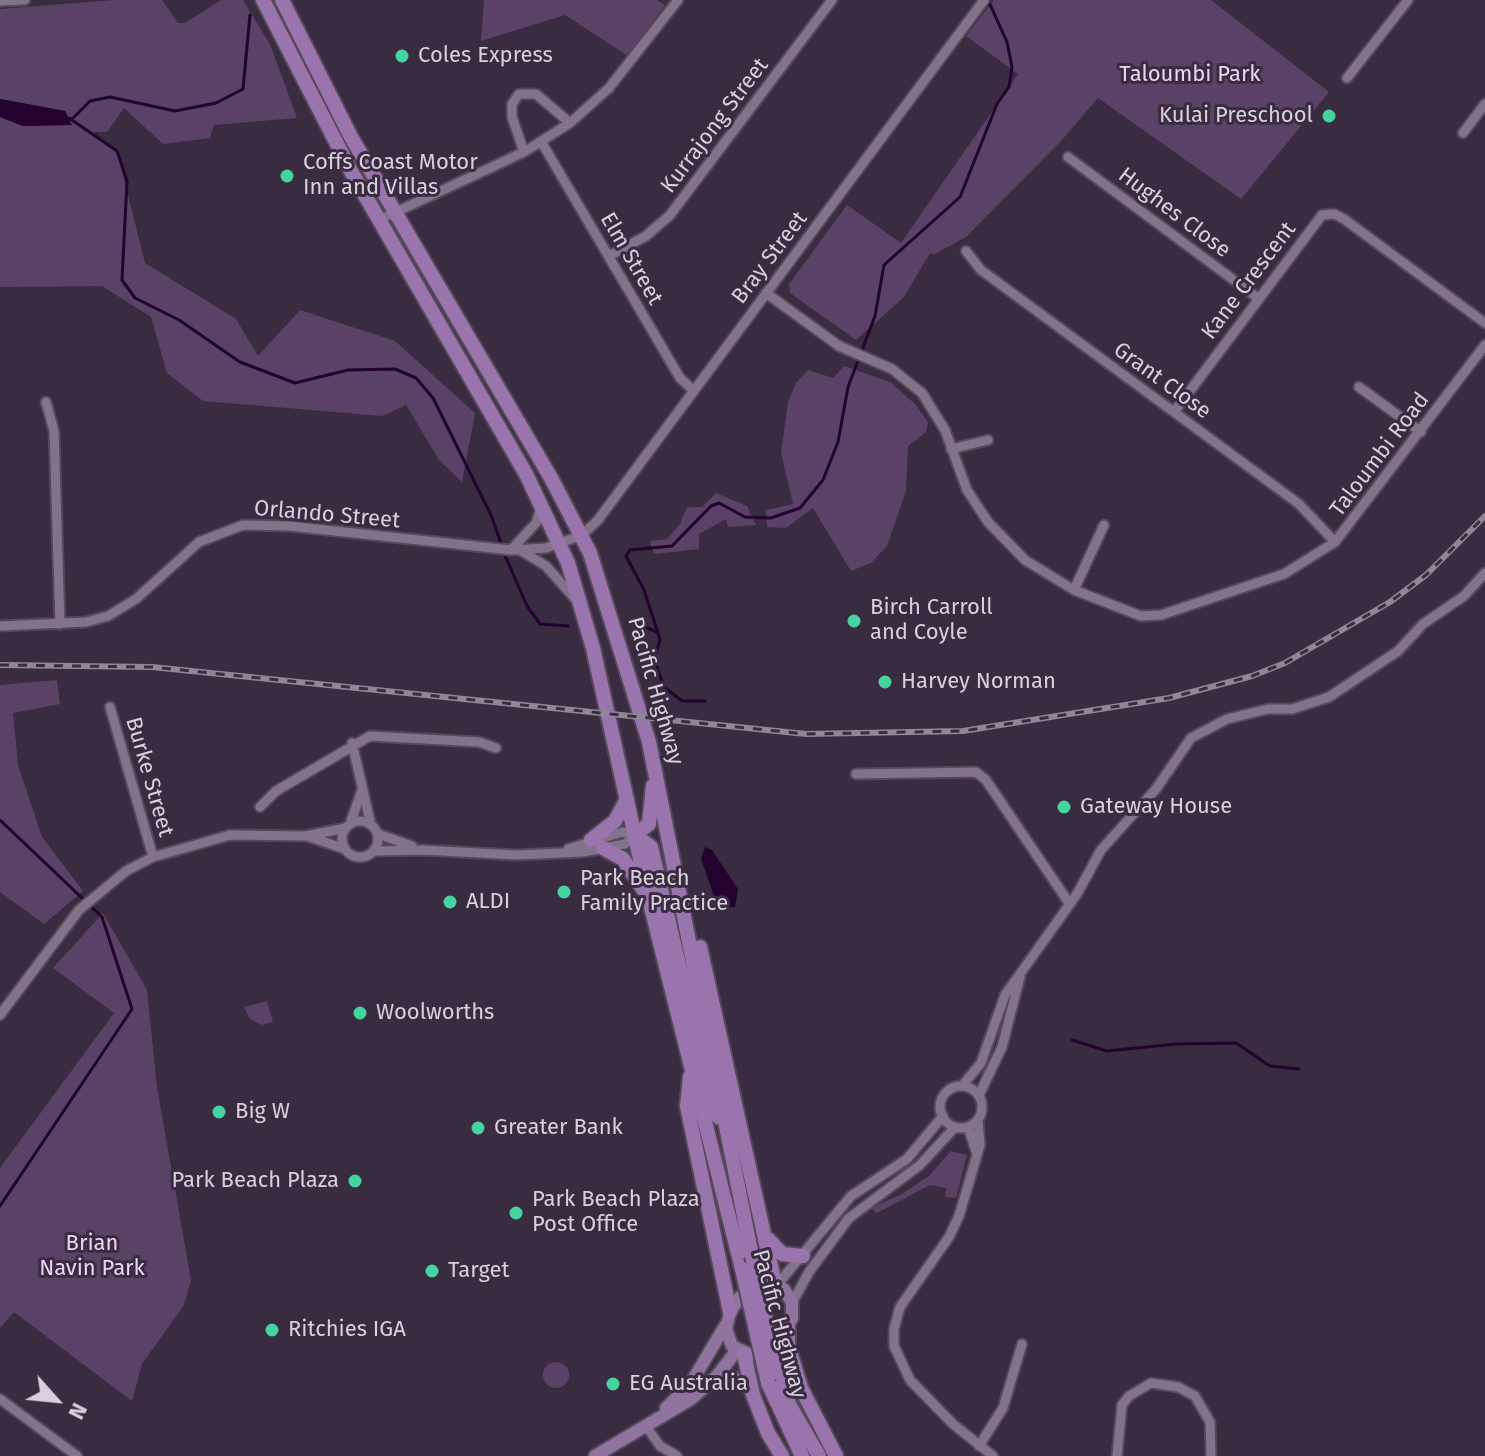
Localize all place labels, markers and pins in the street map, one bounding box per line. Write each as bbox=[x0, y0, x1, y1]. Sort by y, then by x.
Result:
place label: Coles Express bbox=[418, 43, 553, 69]
marker: Coles Express bbox=[393, 47, 411, 65]
place label: Kulai Preschool bbox=[1159, 103, 1313, 129]
marker: Kulai Preschool bbox=[1320, 107, 1338, 125]
place label: Coffs Coast Motor Inn and Villas bbox=[303, 150, 478, 202]
marker: Coffs Coast Motor Inn and Villas bbox=[278, 167, 296, 185]
place label: Birch Carroll and Coyle bbox=[870, 595, 993, 646]
marker: Birch Carroll and Coyle bbox=[845, 612, 863, 630]
place label: Harvey Norman bbox=[901, 669, 1056, 695]
marker: Harvey Norman bbox=[876, 673, 894, 691]
place label: Gateway House bbox=[1080, 794, 1232, 820]
marker: Gateway House bbox=[1055, 798, 1073, 816]
place label: Park Beach Family Practice bbox=[580, 866, 728, 918]
marker: Park Beach Family Practice bbox=[555, 883, 573, 901]
place label: ALDI bbox=[466, 889, 510, 915]
marker: ALDI bbox=[441, 893, 459, 911]
place label: Woolworths bbox=[376, 1000, 494, 1026]
marker: Woolworths bbox=[351, 1004, 369, 1022]
place label: Big W bbox=[235, 1099, 290, 1125]
marker: Big W bbox=[210, 1103, 228, 1121]
place label: Greater Bank bbox=[494, 1115, 623, 1141]
marker: Greater Bank bbox=[469, 1119, 487, 1137]
place label: Park Beach Plaza bbox=[171, 1168, 339, 1194]
marker: Park Beach Plaza bbox=[346, 1172, 364, 1190]
place label: Park Beach Plaza Post Office bbox=[532, 1187, 700, 1238]
marker: Park Beach Plaza Post Office bbox=[507, 1204, 525, 1222]
place label: Target bbox=[448, 1258, 509, 1284]
marker: Target bbox=[423, 1262, 441, 1280]
place label: Ritchies IGA bbox=[288, 1317, 406, 1343]
marker: Ritchies IGA bbox=[263, 1321, 281, 1339]
place label: EG Australia bbox=[629, 1371, 748, 1397]
marker: EG Australia bbox=[604, 1375, 622, 1393]

